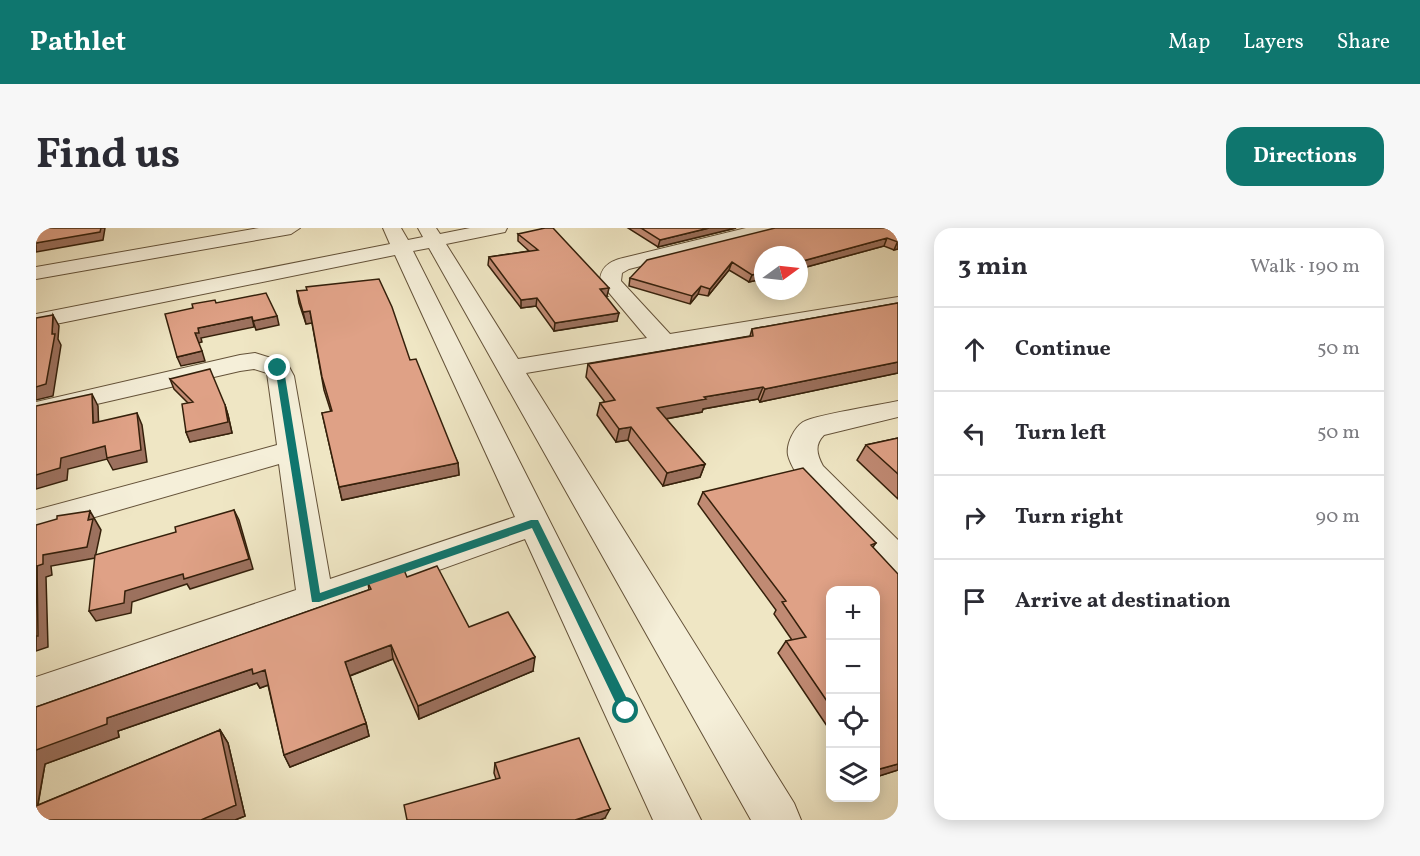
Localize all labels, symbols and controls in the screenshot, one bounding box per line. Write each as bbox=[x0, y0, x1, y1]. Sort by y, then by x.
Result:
text: Pathlet bbox=[30, 23, 126, 62]
text: Map bbox=[1168, 28, 1210, 57]
text: Layers bbox=[1243, 28, 1304, 57]
text: Share bbox=[1337, 28, 1390, 57]
text: Find us bbox=[36, 127, 180, 186]
button: Directions bbox=[1226, 127, 1384, 186]
north arrow bbox=[754, 246, 808, 300]
text: 3 min bbox=[958, 249, 1028, 285]
text: Walk · 190 m bbox=[1250, 253, 1360, 281]
icon: ahead bbox=[958, 333, 991, 366]
text: Continue bbox=[1015, 334, 1111, 365]
text: 50 m bbox=[1317, 335, 1360, 363]
route end bbox=[264, 354, 290, 380]
icon: left bbox=[958, 417, 991, 450]
text: Turn left bbox=[1015, 418, 1106, 449]
text: 50 m bbox=[1317, 419, 1360, 447]
icon: right bbox=[958, 501, 991, 534]
text: Turn right bbox=[1015, 502, 1123, 533]
text: 90 m bbox=[1316, 503, 1360, 531]
icon: arrive bbox=[958, 585, 991, 618]
map controls bbox=[826, 586, 880, 802]
button: + bbox=[826, 586, 880, 640]
text: Arrive at destination bbox=[1015, 586, 1231, 617]
button: − bbox=[826, 640, 880, 694]
button: locate bbox=[826, 694, 880, 748]
route start bbox=[612, 697, 638, 723]
button: layers bbox=[826, 748, 880, 802]

